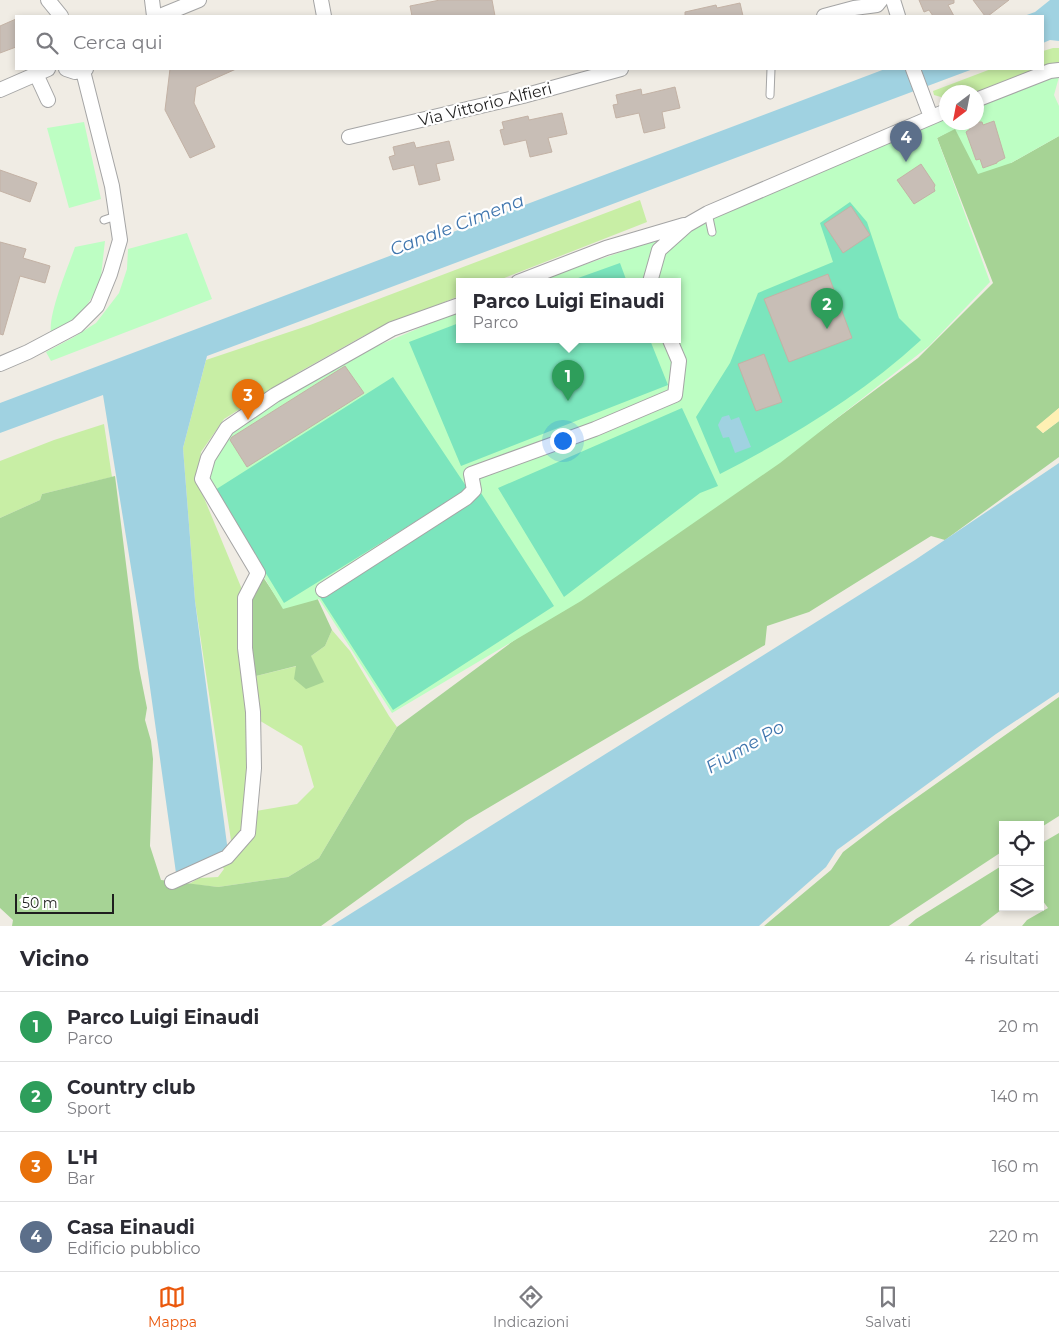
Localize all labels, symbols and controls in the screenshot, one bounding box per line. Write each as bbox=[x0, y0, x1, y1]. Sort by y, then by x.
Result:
search box bbox=[15, 15, 1044, 70]
icon: search bbox=[33, 29, 61, 57]
text: Cerca qui bbox=[73, 31, 163, 54]
street label: Via Vittorio Alfieri bbox=[416, 79, 554, 130]
north arrow bbox=[939, 85, 984, 130]
pin: 4 bbox=[890, 121, 922, 162]
water label: Canale Cimena bbox=[387, 189, 527, 261]
popup bbox=[456, 278, 681, 343]
pin: 2 bbox=[811, 288, 843, 329]
text: Parco Luigi Einaudi bbox=[472, 290, 665, 313]
text: Parco bbox=[472, 313, 518, 332]
pin: 1 bbox=[552, 360, 584, 401]
pin: 3 bbox=[232, 379, 264, 420]
your location bbox=[550, 428, 576, 454]
water label: Fiume Po bbox=[702, 716, 788, 778]
map controls bbox=[999, 821, 1044, 911]
button: locate bbox=[999, 821, 1044, 866]
button: layers bbox=[999, 866, 1044, 911]
scale bar bbox=[15, 891, 114, 914]
text: 50 m bbox=[22, 894, 58, 912]
text: Vicino bbox=[20, 946, 89, 971]
text: 4 risultati bbox=[964, 949, 1039, 968]
text: Parco Luigi Einaudi bbox=[67, 1006, 259, 1029]
text: 1 bbox=[33, 1017, 39, 1036]
text: 20 m bbox=[998, 1017, 1039, 1036]
text: Parco bbox=[67, 1029, 113, 1048]
text: Country club bbox=[67, 1076, 195, 1099]
text: 2 bbox=[31, 1087, 41, 1106]
text: 140 m bbox=[991, 1087, 1039, 1106]
text: Sport bbox=[67, 1099, 111, 1118]
text: L'H bbox=[67, 1146, 98, 1169]
text: 3 bbox=[31, 1157, 41, 1176]
text: 160 m bbox=[992, 1157, 1039, 1176]
text: Bar bbox=[67, 1169, 95, 1188]
text: Casa Einaudi bbox=[67, 1216, 195, 1239]
text: 4 bbox=[30, 1227, 42, 1246]
text: 220 m bbox=[989, 1227, 1039, 1246]
text: Edificio pubblico bbox=[67, 1239, 201, 1258]
tab: Mappa bbox=[148, 1283, 197, 1331]
tab: Indicazioni bbox=[493, 1283, 569, 1331]
tab: Salvati bbox=[865, 1283, 911, 1331]

